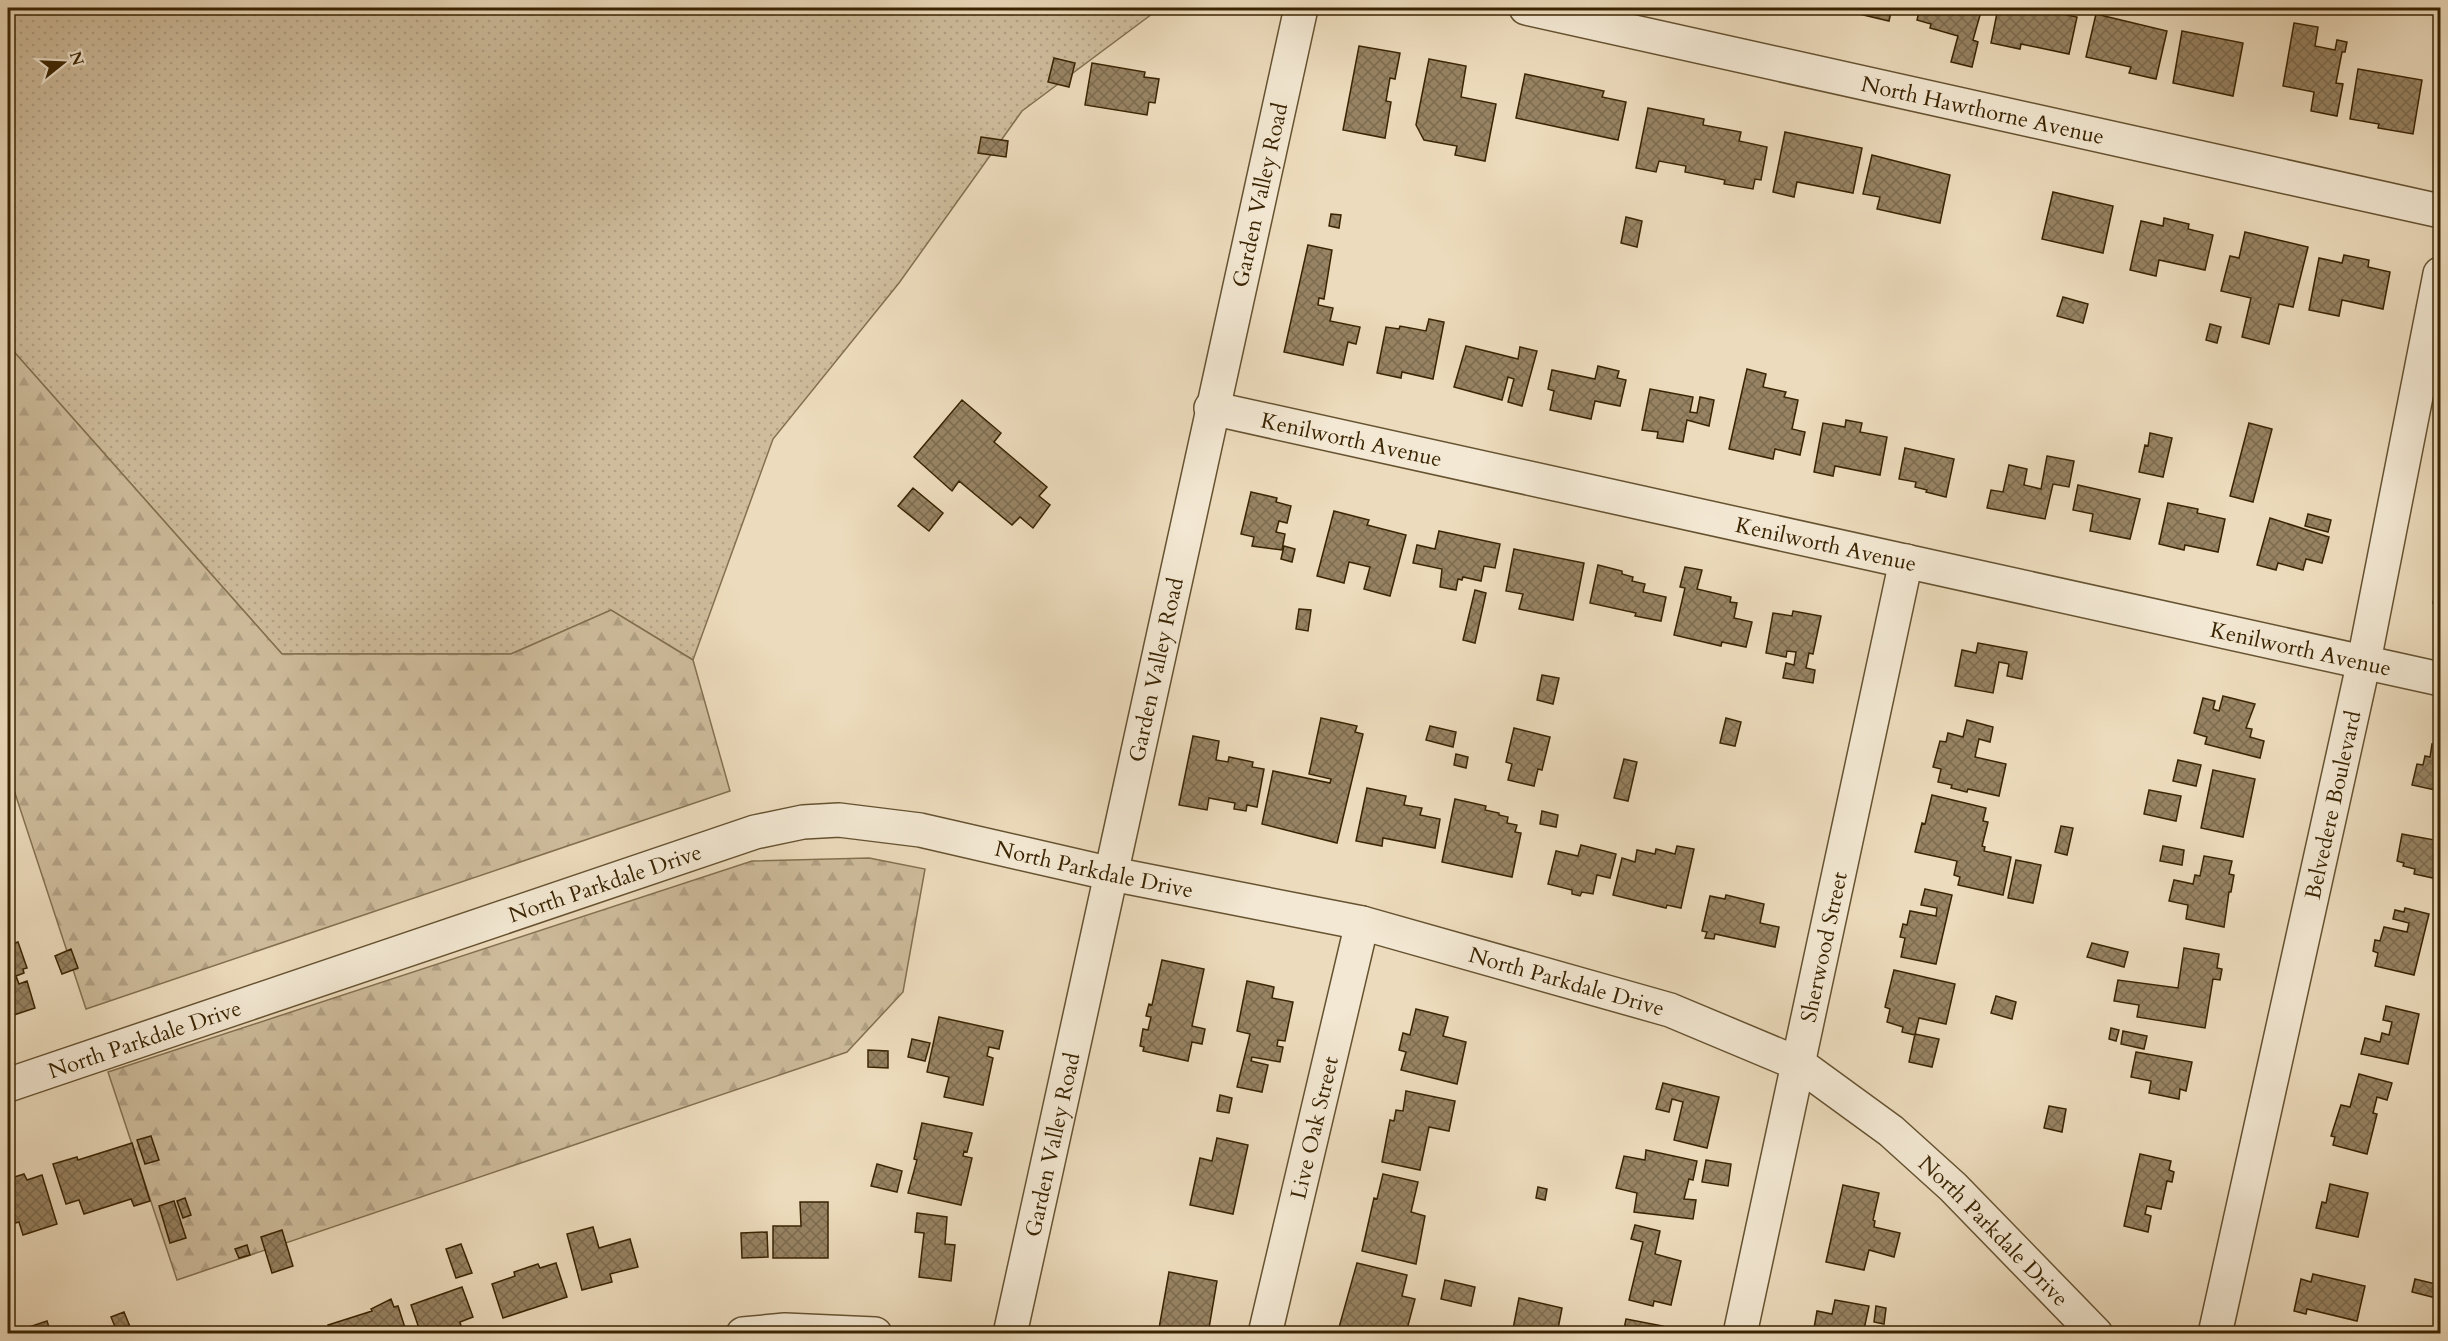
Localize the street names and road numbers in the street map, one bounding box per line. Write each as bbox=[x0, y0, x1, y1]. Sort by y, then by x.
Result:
street label: North Hawthorne Avenue bbox=[1858, 69, 2107, 152]
street label: Garden Valley Road bbox=[1225, 100, 1295, 290]
street label: Kenilworth Avenue bbox=[1258, 405, 1445, 475]
street label: Kenilworth Avenue bbox=[1733, 510, 1919, 579]
street label: Garden Valley Road bbox=[1122, 575, 1191, 765]
street label: Kenilworth Avenue bbox=[2207, 615, 2394, 684]
street label: Belvedere Boulevard bbox=[2298, 708, 2369, 902]
street label: North Parkdale Drive bbox=[992, 834, 1196, 906]
street label: North Parkdale Drive bbox=[505, 837, 706, 930]
street label: Sherwood Street bbox=[1793, 869, 1855, 1025]
street label: North Parkdale Drive bbox=[1465, 940, 1668, 1024]
street label: North Parkdale Drive bbox=[44, 993, 245, 1086]
street label: Garden Valley Road bbox=[1018, 1049, 1088, 1240]
street label: Live Oak Street bbox=[1283, 1053, 1346, 1202]
street label: North Parkdale Drive bbox=[1912, 1149, 2075, 1313]

